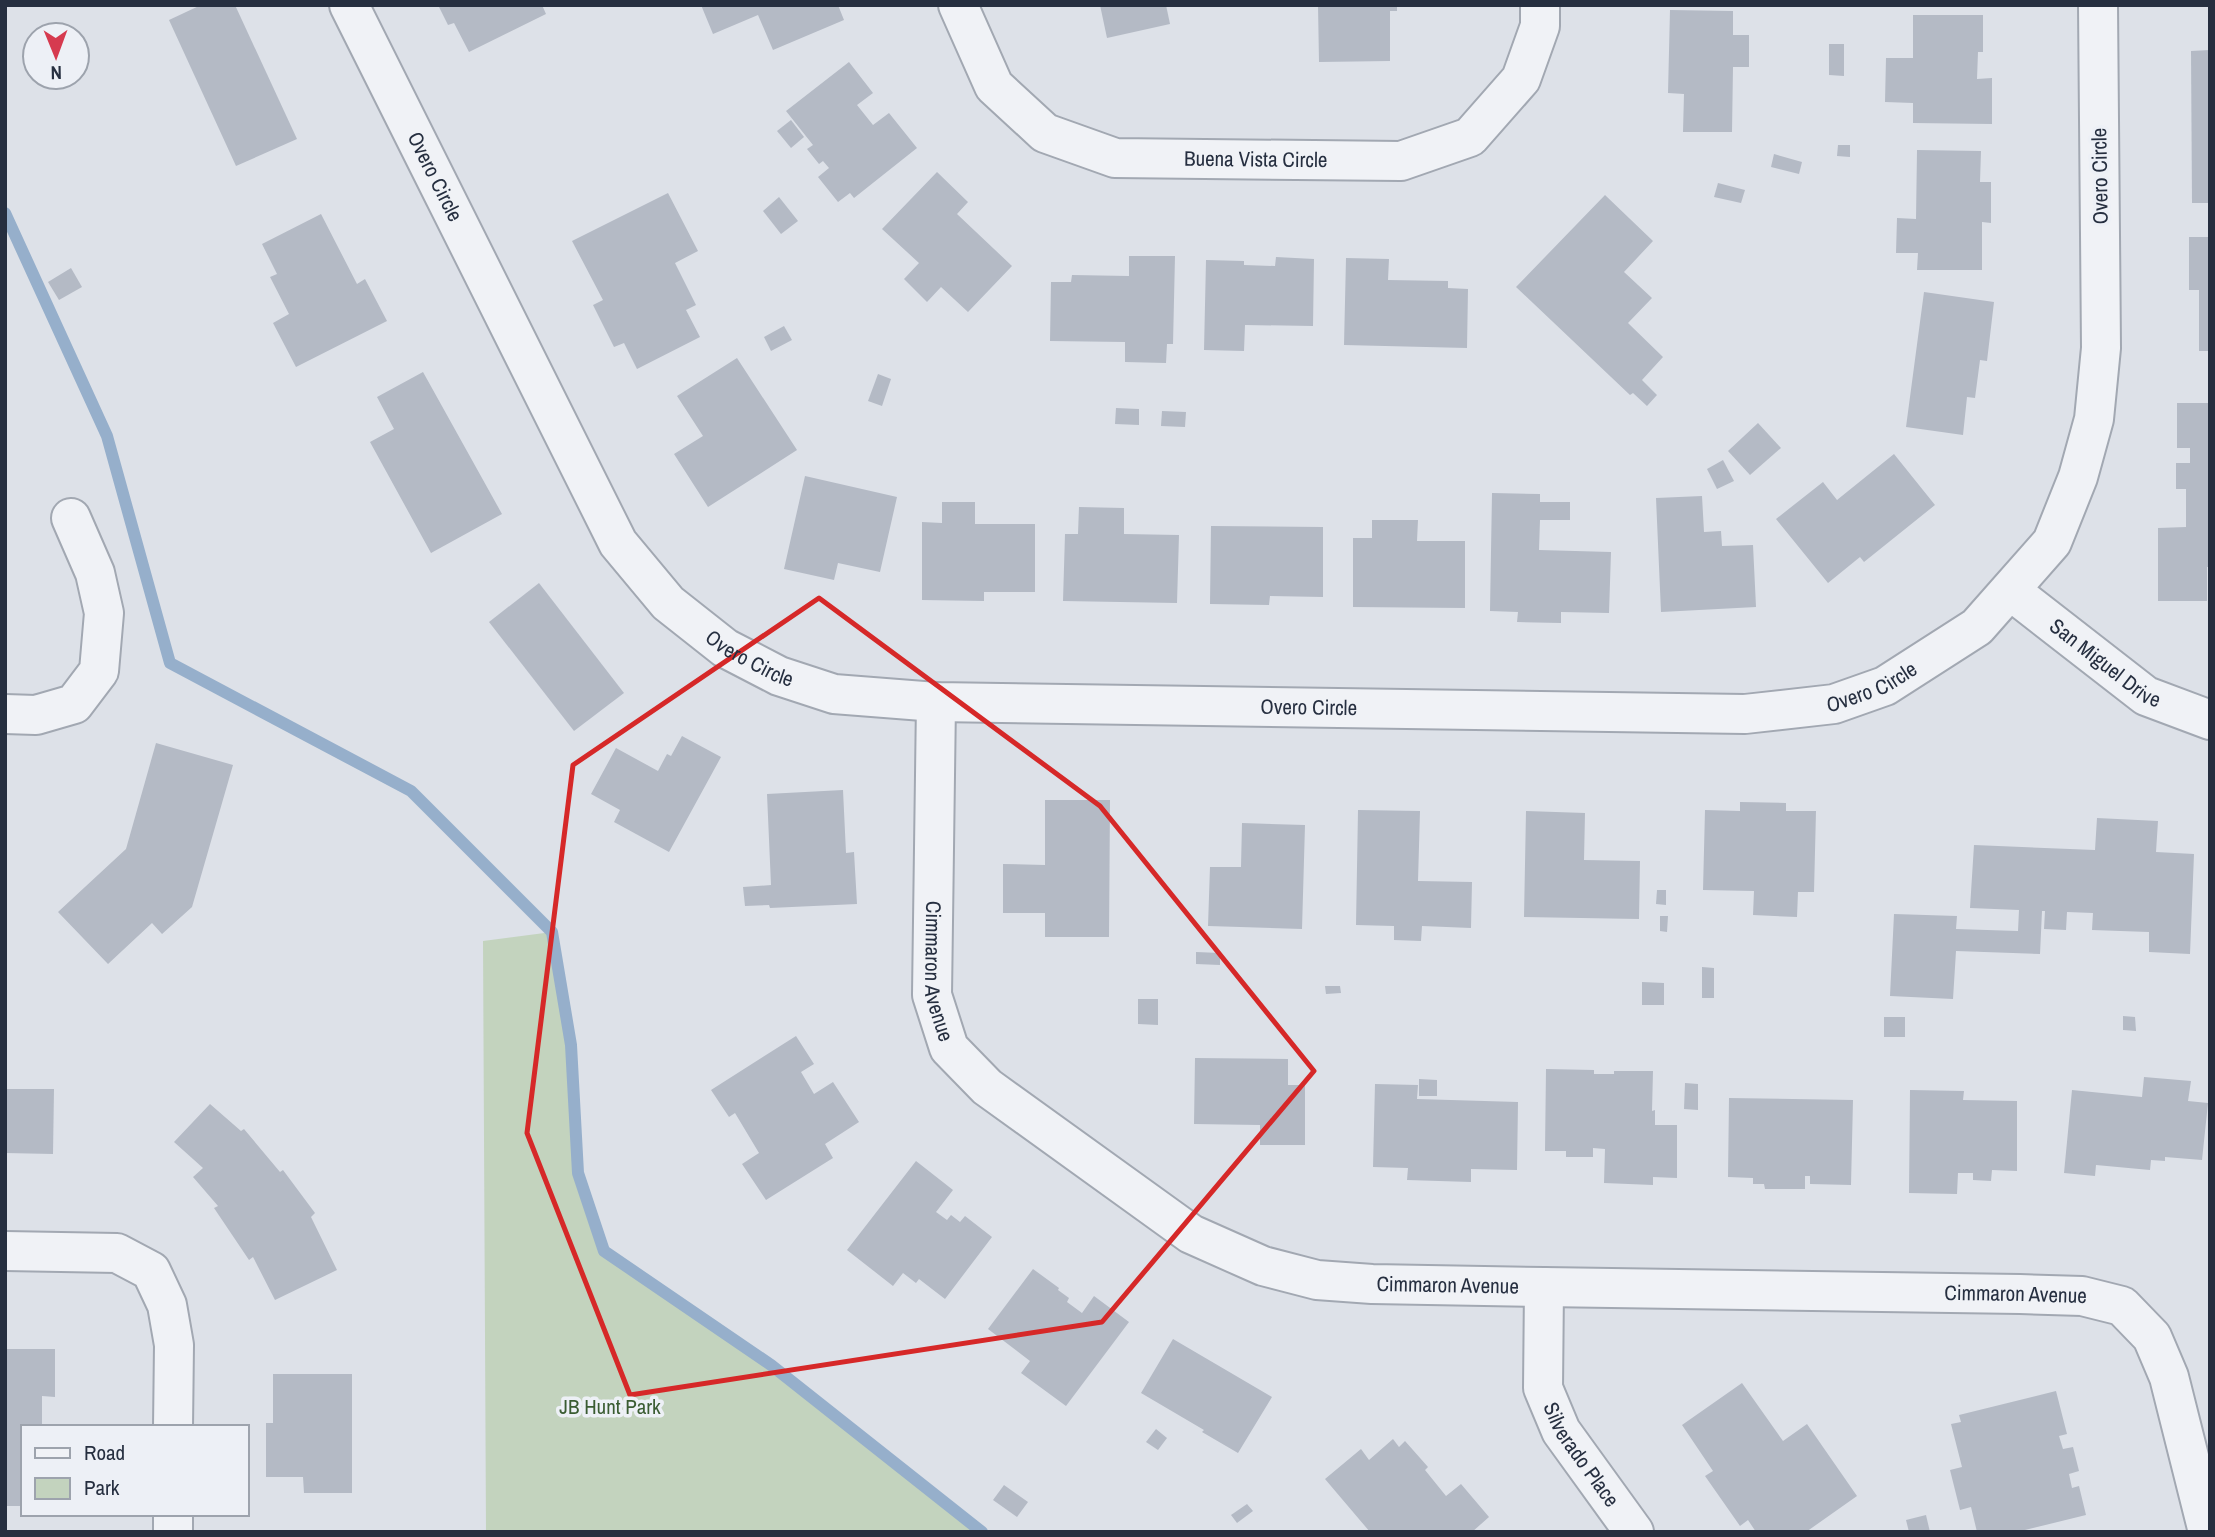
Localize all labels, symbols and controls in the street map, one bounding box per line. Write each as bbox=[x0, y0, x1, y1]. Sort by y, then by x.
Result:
north arrow bbox=[21, 21, 91, 91]
text: N bbox=[50, 60, 62, 86]
street label: Overo Circle bbox=[401, 127, 470, 226]
street label: Overo Circle bbox=[2084, 127, 2115, 225]
street label: Buena Vista Circle bbox=[1184, 144, 1328, 174]
street label: San Miguel Drive bbox=[2044, 611, 2165, 714]
street label: Overo Circle bbox=[699, 623, 797, 694]
street label: Overo Circle bbox=[1825, 654, 1922, 719]
street label: Overo Circle bbox=[1260, 692, 1357, 722]
street label: Cimmaron Avenue bbox=[918, 901, 961, 1045]
street label: Cimmaron Avenue bbox=[1376, 1269, 1519, 1301]
street label: Cimmaron Avenue bbox=[1944, 1278, 2087, 1310]
park label: JB Hunt Park bbox=[559, 1392, 661, 1421]
street label: Silverado Place bbox=[1537, 1398, 1626, 1513]
legend bbox=[21, 1425, 248, 1516]
text: Road bbox=[84, 1438, 125, 1467]
text: Park bbox=[84, 1473, 120, 1502]

